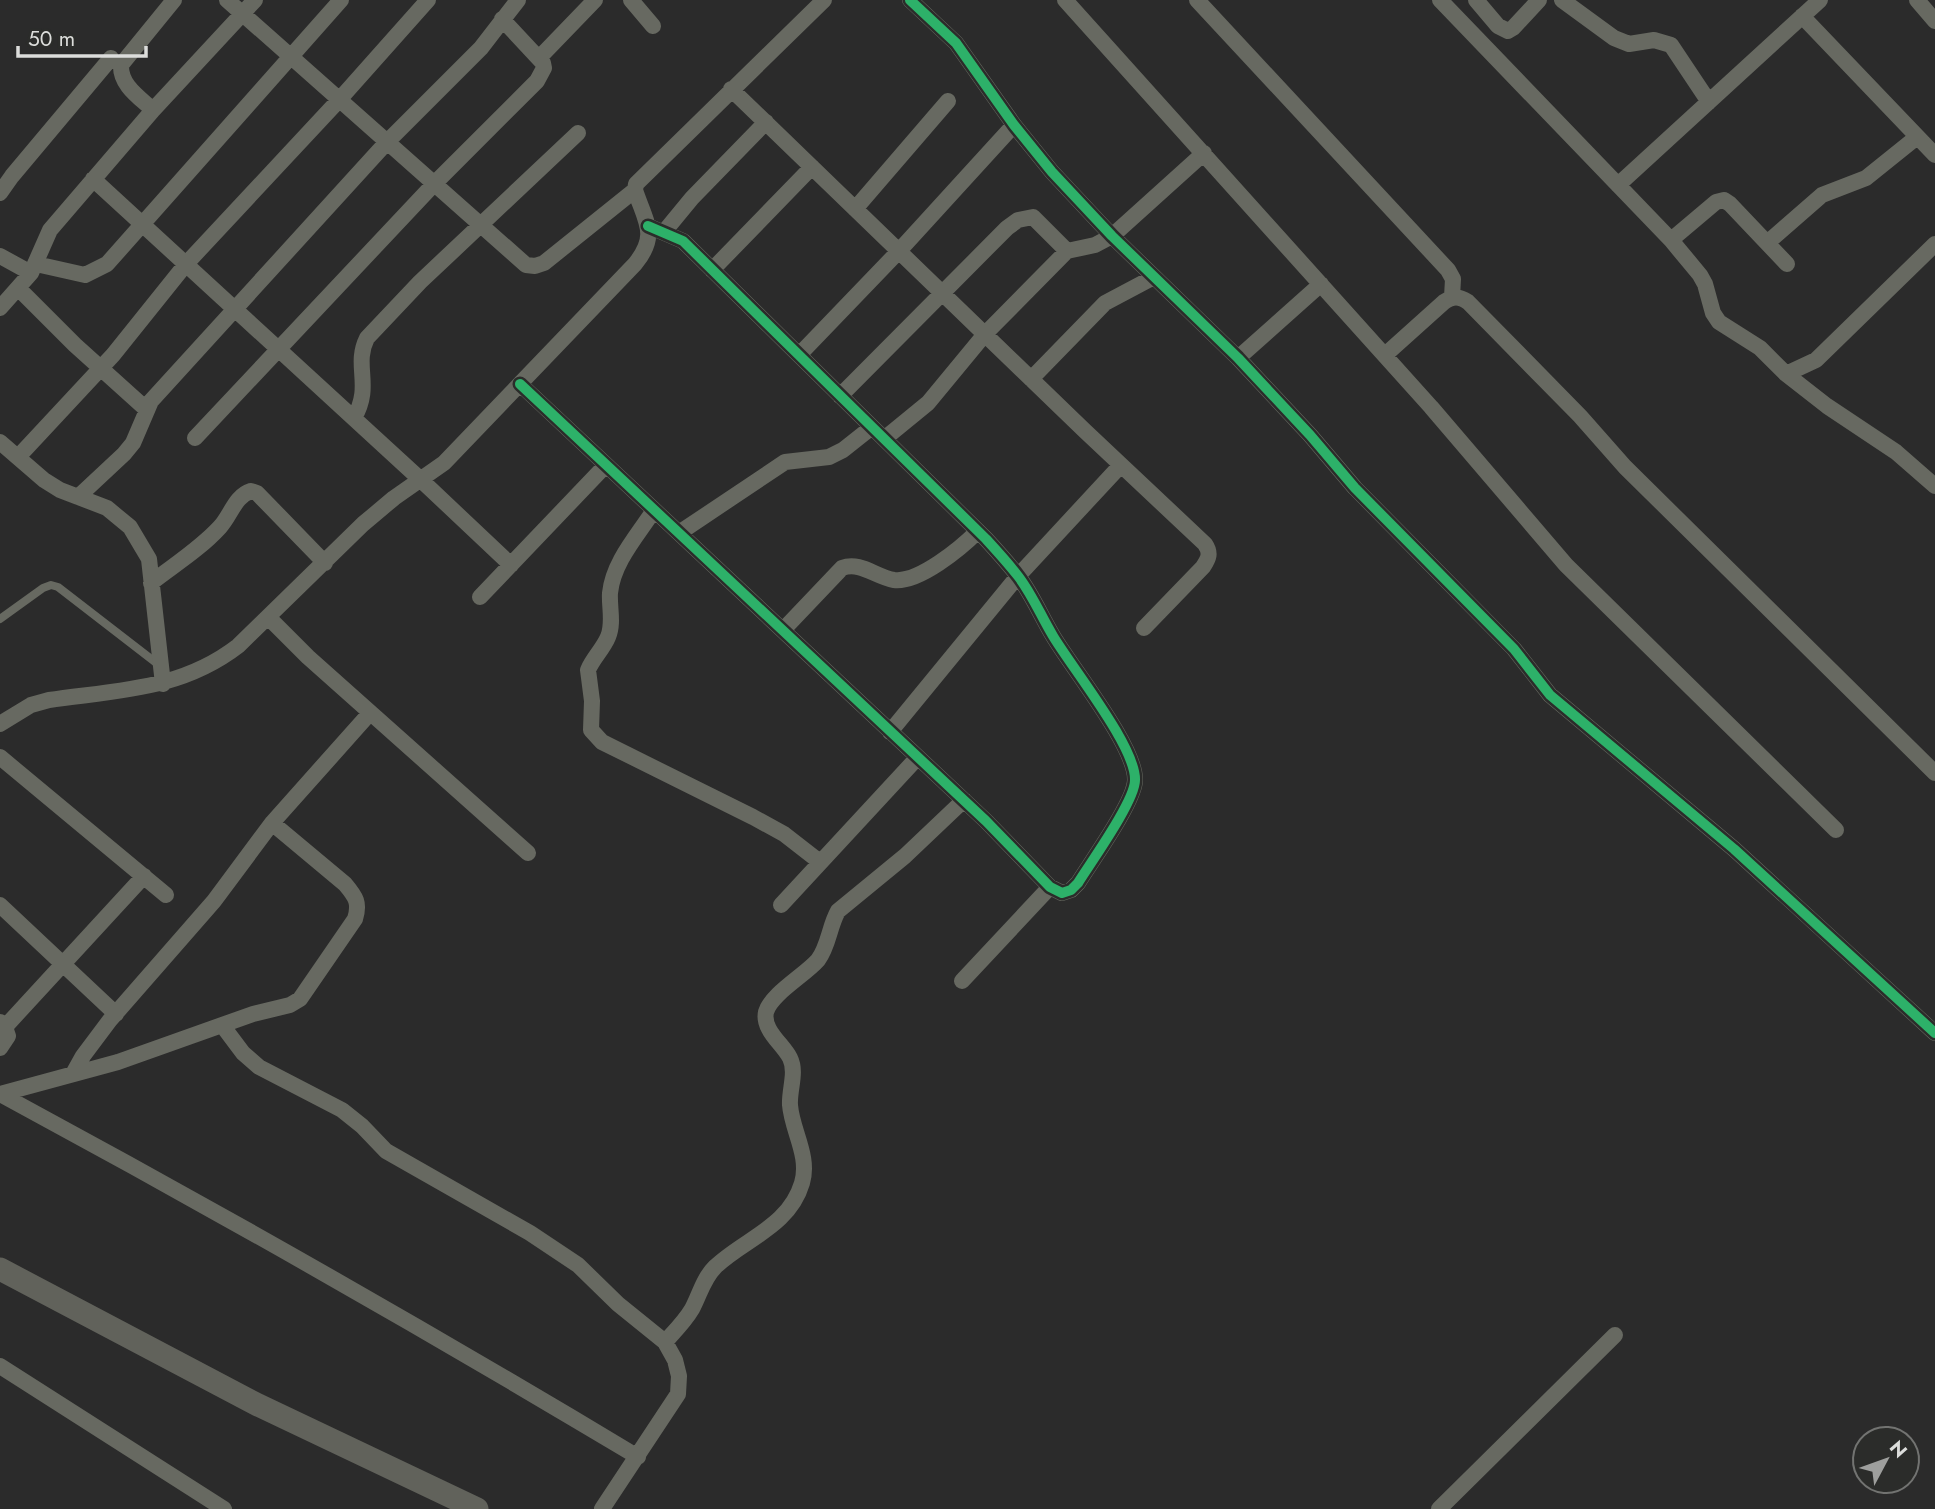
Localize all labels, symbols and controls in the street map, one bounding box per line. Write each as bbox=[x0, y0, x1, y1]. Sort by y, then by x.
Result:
scale bar bbox=[18, 14, 145, 58]
text: 50 m bbox=[28, 24, 75, 54]
north arrow bbox=[1851, 1425, 1921, 1495]
text: N bbox=[1883, 1435, 1914, 1464]

